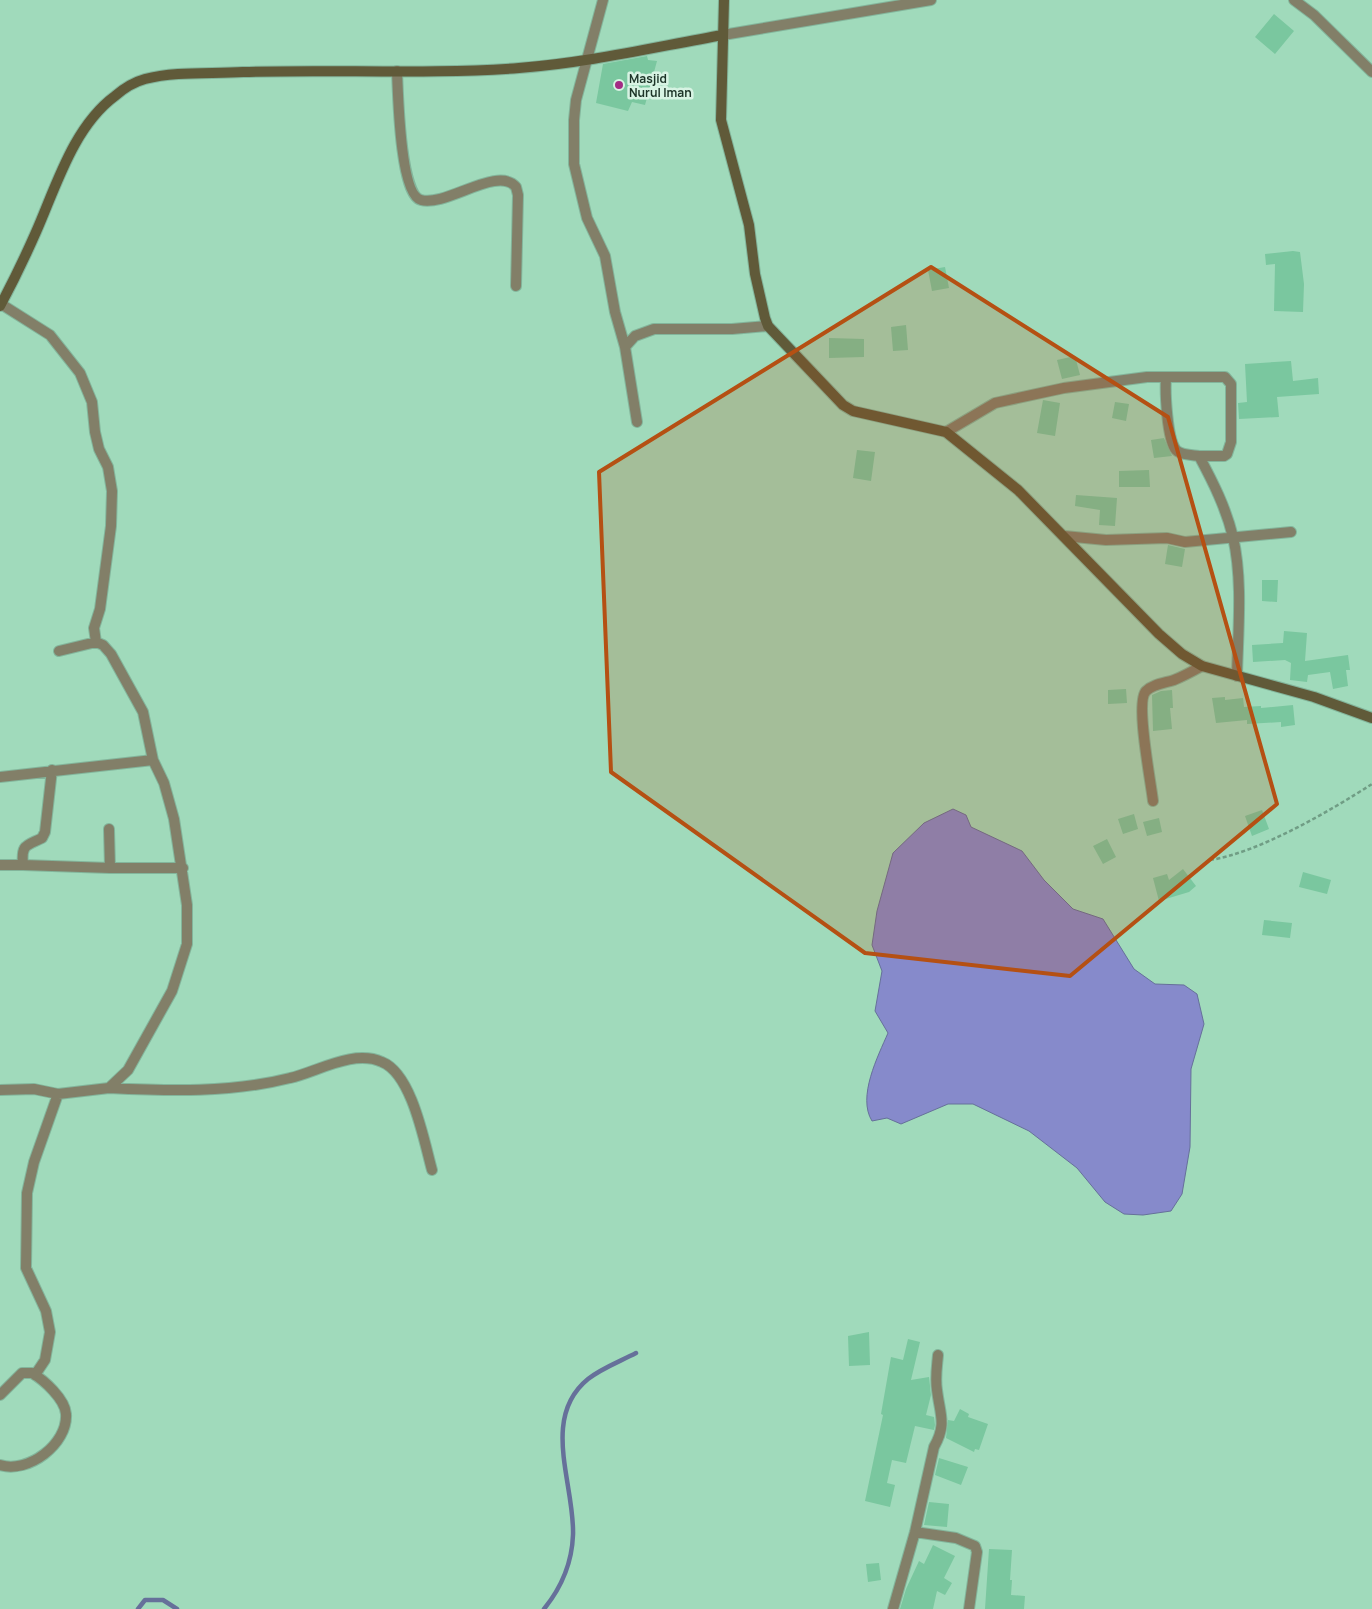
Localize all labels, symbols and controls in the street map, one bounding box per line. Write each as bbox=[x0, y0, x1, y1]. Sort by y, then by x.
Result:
place label: Masjid Nurul Iman bbox=[629, 70, 692, 101]
marker: Masjid Nurul Iman bbox=[613, 79, 625, 91]

